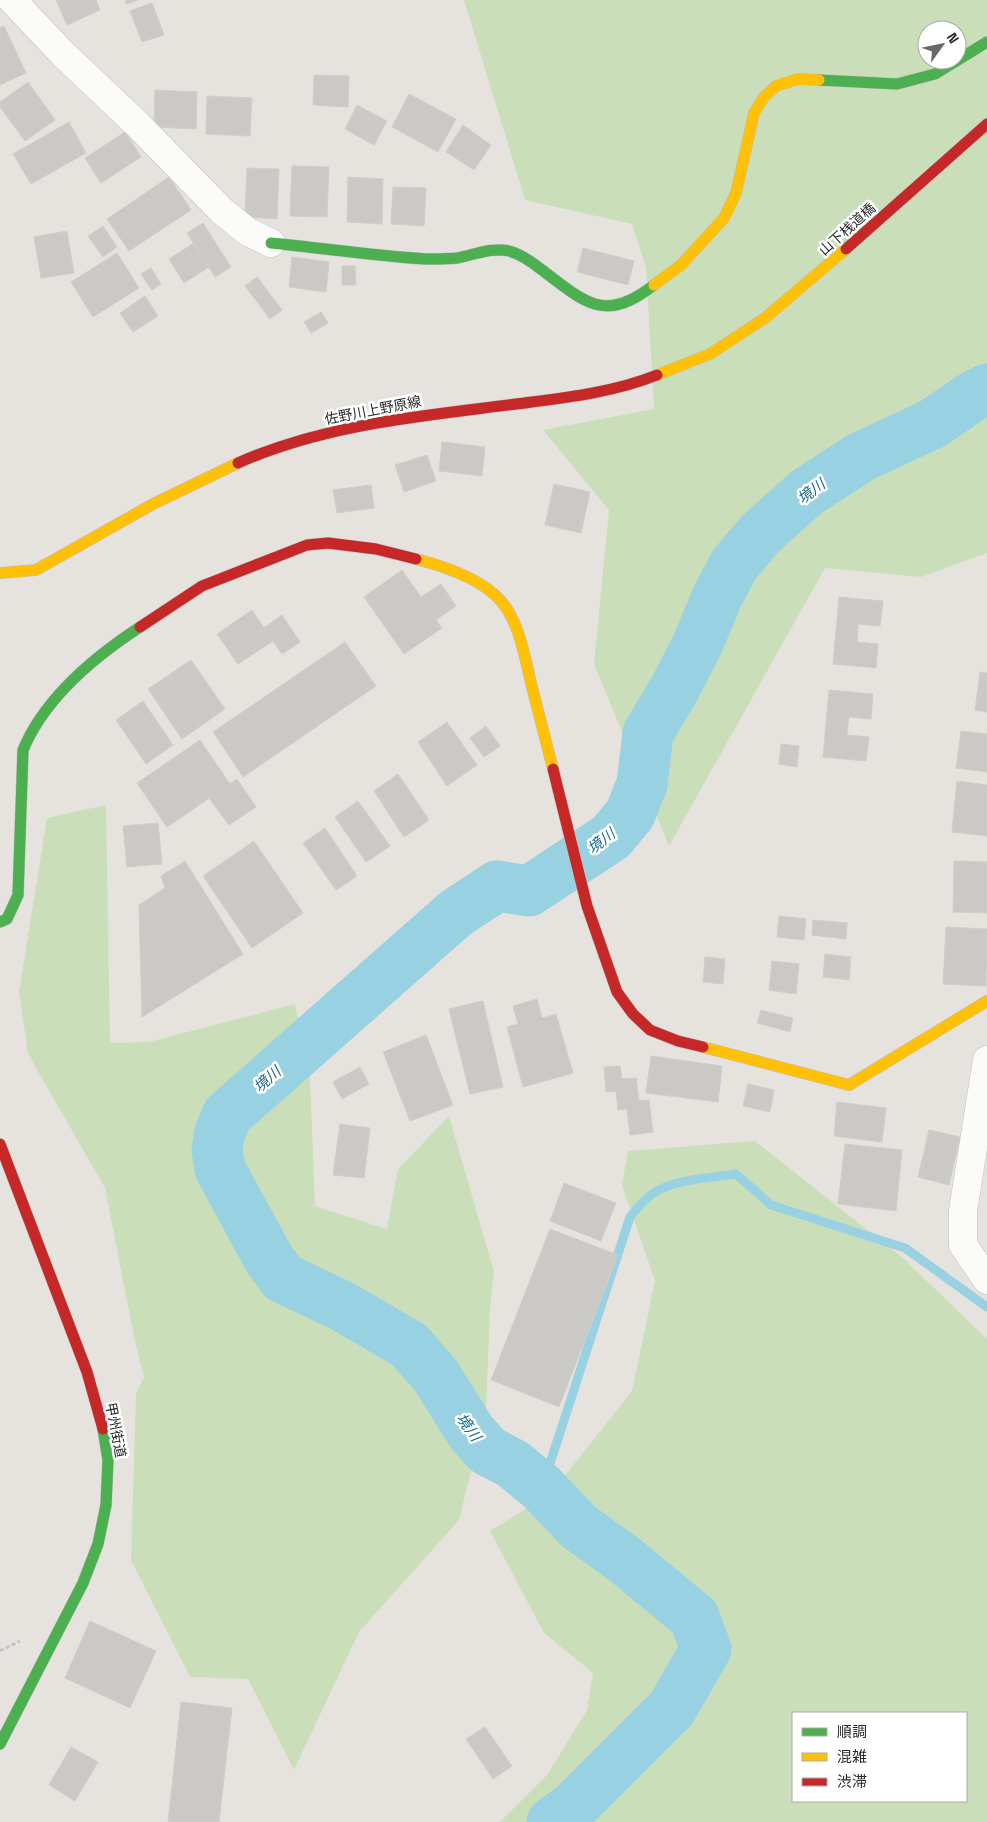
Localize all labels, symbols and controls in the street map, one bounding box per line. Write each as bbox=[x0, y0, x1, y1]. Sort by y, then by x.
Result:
north arrow bbox=[917, 20, 967, 70]
text: N bbox=[943, 29, 963, 47]
street label: 山下桟道橋 bbox=[815, 199, 879, 259]
street label: 佐野川上野原線 bbox=[323, 392, 423, 428]
water label: 境川 bbox=[793, 473, 830, 508]
water label: 境川 bbox=[583, 823, 620, 858]
water label: 境川 bbox=[249, 1061, 286, 1096]
street label: 甲州街道 bbox=[102, 1401, 130, 1459]
water label: 境川 bbox=[452, 1409, 487, 1446]
legend bbox=[792, 1712, 967, 1802]
text: 順調 bbox=[837, 1722, 867, 1741]
text: 混雑 bbox=[837, 1747, 867, 1766]
text: 渋滞 bbox=[837, 1772, 867, 1791]

